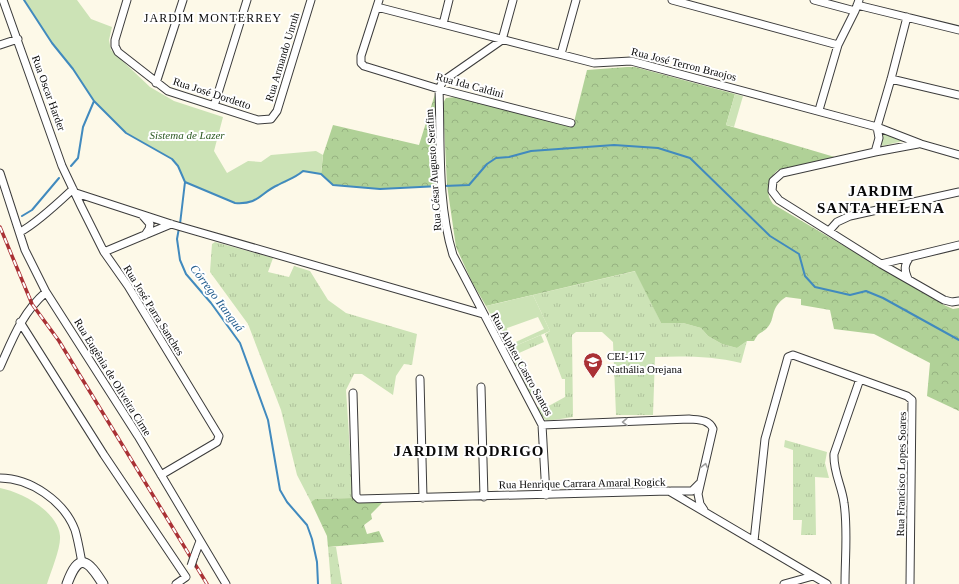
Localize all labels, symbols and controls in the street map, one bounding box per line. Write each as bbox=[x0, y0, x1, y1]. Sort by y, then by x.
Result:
district label: JARDIM MONTERREY bbox=[144, 11, 282, 25]
street label: Rua Armando Unruh bbox=[263, 11, 301, 103]
street label: Rua José Terron Braojos bbox=[630, 45, 738, 83]
street label: Rua Oscar Harder bbox=[30, 54, 68, 133]
street label: Rua Ida Caldini bbox=[435, 70, 505, 100]
street label: Rua José Dordetto bbox=[172, 75, 253, 111]
street label: Rua César Augusto Serafim bbox=[423, 108, 443, 232]
park label: Sistema de Lazer bbox=[149, 129, 225, 141]
district label: JARDIM SANTA HELENA bbox=[817, 183, 945, 216]
water label: Córrego Itanguá bbox=[187, 262, 247, 334]
street label: Rua José Parra Sanches bbox=[121, 263, 187, 357]
street label: Rua Alpheu Castro Santos bbox=[489, 310, 555, 418]
street label: Rua Eugênia de Oliveira Cirne bbox=[72, 316, 154, 438]
place label: CEI-117 Nathália Orejana bbox=[607, 350, 682, 375]
school or university icon: CEI-117 Nathália Orejana bbox=[582, 351, 604, 379]
street label: Rua Francisco Lopes Soares bbox=[894, 411, 908, 537]
one-way arrow bbox=[622, 417, 628, 426]
district label: JARDIM RODRIGO bbox=[393, 443, 545, 459]
one-way arrow bbox=[700, 462, 709, 469]
street label: Rua Henrique Carrara Amaral Rogick bbox=[499, 476, 666, 490]

